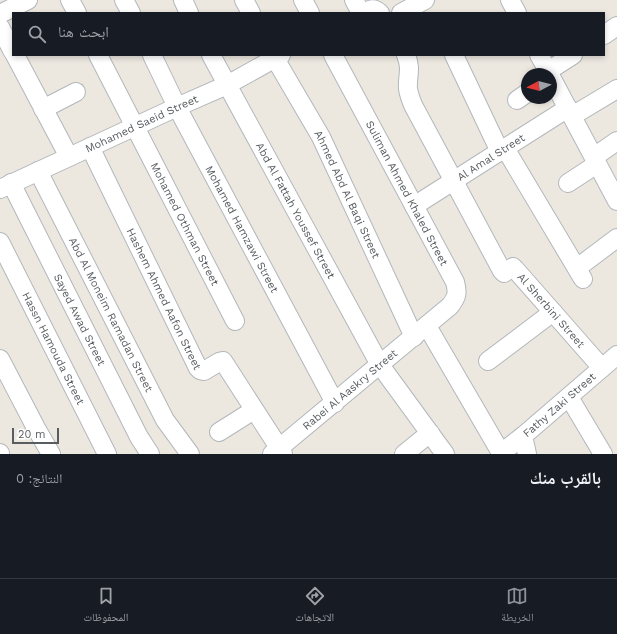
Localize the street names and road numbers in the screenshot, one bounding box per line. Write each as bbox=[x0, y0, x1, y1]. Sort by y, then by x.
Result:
street label: Mohamed Saeid Street bbox=[83, 92, 201, 156]
street label: Suliman Ahmed Khaled Street bbox=[363, 119, 451, 268]
street label: Ahmed Abd Al Baqi Street bbox=[311, 128, 383, 261]
street label: Al Amal Street bbox=[455, 131, 528, 184]
street label: Abd Al Fattah Youssef Street bbox=[253, 140, 338, 281]
street label: Mohamed Othman Street bbox=[148, 160, 222, 288]
street label: Mohamed Hamzawi Street bbox=[202, 163, 281, 295]
street label: Hashem Ahmed Aafon Street bbox=[124, 226, 204, 372]
street label: Abd Al Moneim Ramadan Street bbox=[66, 235, 156, 394]
street label: Al Sherbini Street bbox=[515, 271, 587, 351]
street label: Sayed Awad Street bbox=[51, 272, 108, 368]
street label: Hassn Hamouda Street bbox=[19, 290, 87, 407]
street label: Rabei Al Aaskry Street bbox=[300, 347, 400, 433]
street label: Fathy Zaki Street bbox=[520, 370, 599, 440]

